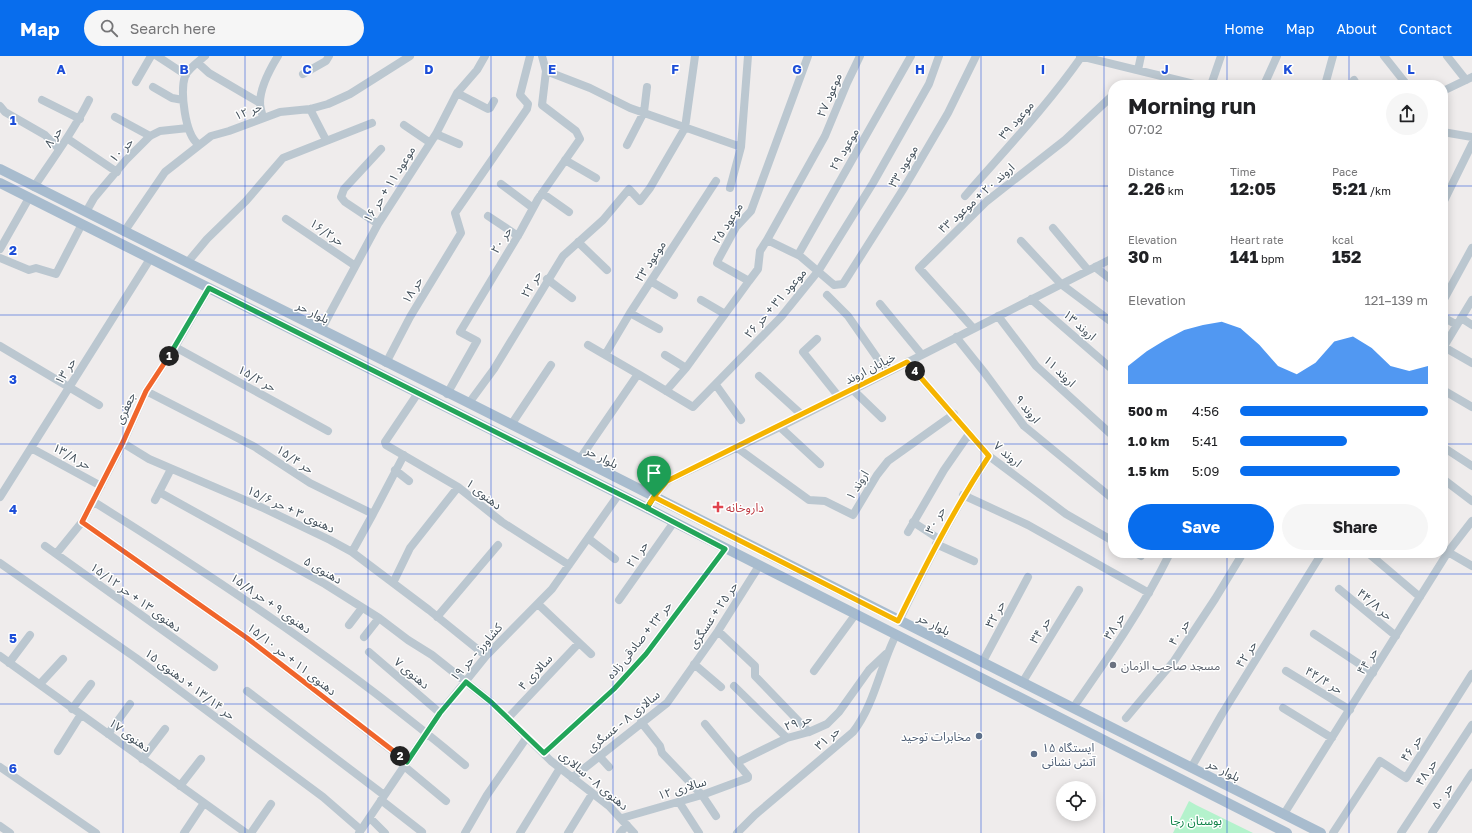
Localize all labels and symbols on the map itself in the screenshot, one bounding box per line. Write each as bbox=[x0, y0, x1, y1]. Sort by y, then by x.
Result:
text: A bbox=[56, 61, 66, 77]
text: B bbox=[179, 61, 189, 77]
text: C bbox=[302, 61, 312, 77]
text: D bbox=[424, 61, 434, 77]
text: E bbox=[548, 61, 556, 77]
text: F bbox=[671, 61, 679, 77]
text: G bbox=[792, 61, 802, 77]
text: H bbox=[915, 61, 925, 77]
text: I bbox=[1041, 61, 1045, 77]
text: J bbox=[1161, 61, 1169, 77]
text: K bbox=[1283, 61, 1293, 77]
text: L bbox=[1407, 61, 1415, 77]
street label: موعود ۲۷ bbox=[813, 71, 845, 119]
street label: موعود ۳۹ bbox=[995, 98, 1037, 142]
street label: حر ۱۲ bbox=[232, 99, 264, 123]
text: 1 bbox=[10, 112, 17, 128]
street label: حر ۸ bbox=[41, 124, 65, 150]
street label: موعود ۲۹ bbox=[826, 125, 862, 173]
street label: حر ۱۰ bbox=[106, 134, 136, 166]
street label: موعود ۳۳ bbox=[885, 142, 921, 190]
street label: موعود ۱۱ + حر ۱۶ bbox=[360, 143, 418, 225]
street label: اروند ۲۰ + موعود ۴۳ bbox=[935, 160, 1017, 236]
street label: موعود ۲۵ bbox=[708, 200, 746, 246]
street label: حر۱۶/۲ bbox=[307, 215, 347, 249]
street label: حر ۲۰ bbox=[487, 224, 515, 256]
street label: موعود ۲۳ bbox=[631, 238, 669, 284]
text: 2 bbox=[9, 242, 17, 258]
street label: موعود ۳۱ + حر ۲۶ bbox=[741, 265, 809, 341]
street label: حر ۲۲ bbox=[517, 268, 545, 300]
street label: حر ۱۸ bbox=[398, 274, 426, 306]
street label: بلوار حر bbox=[293, 297, 332, 327]
street label: اروند ۱۳ bbox=[1060, 307, 1100, 344]
pin: 1 bbox=[159, 346, 179, 366]
street label: خیابان اروند bbox=[842, 349, 898, 387]
street label: اروند ۱۱ bbox=[1041, 352, 1079, 390]
street label: حر ۱۳ bbox=[51, 355, 79, 387]
street label: حر ۱۵/۲ bbox=[235, 361, 279, 395]
pin: 4 bbox=[905, 361, 925, 381]
text: 3 bbox=[9, 371, 17, 387]
street label: جعفری bbox=[111, 390, 139, 426]
street label: اروند ۹ bbox=[1012, 392, 1044, 426]
street label: اروند ۷ bbox=[991, 438, 1025, 470]
street label: حر ۱۳/۸ bbox=[50, 439, 94, 473]
street label: حر ۱۵/۴ bbox=[274, 441, 316, 477]
street label: بلوار حر bbox=[582, 442, 621, 472]
pin bbox=[637, 456, 671, 497]
street label: اروند ۱ bbox=[842, 467, 872, 503]
street label: دهنوی ۱ bbox=[463, 475, 505, 513]
street label: دهنوی ۳ + حر ۱۵/۶ bbox=[245, 482, 338, 536]
place label: داروخانه bbox=[726, 500, 764, 515]
text: 4 bbox=[9, 501, 17, 517]
marker: داروخانه bbox=[713, 502, 723, 512]
street label: حر ۳۰ bbox=[922, 504, 948, 536]
street label: حر ۲۱ bbox=[623, 538, 651, 570]
street label: دهنوی ۵ bbox=[301, 553, 345, 587]
street label: دهنوی ۱۳ + حر ۱۵/۱۲ bbox=[88, 559, 185, 635]
street label: دهنوی ۹ + حر ۱۵/۸ bbox=[228, 570, 315, 637]
street label: حر ۲۵ + عسگری bbox=[685, 579, 741, 651]
street label: حر ۴۴/۸ bbox=[1354, 585, 1396, 623]
street label: حر ۲۳ + صادقی زاده bbox=[603, 598, 675, 682]
street label: حر ۳۲ bbox=[982, 598, 1008, 630]
street label: بلوار حر bbox=[914, 609, 953, 639]
street label: حر ۳۸ bbox=[1100, 610, 1128, 642]
street label: حر ۳۴ bbox=[1026, 614, 1054, 646]
street label: حر ۴۰ bbox=[1165, 616, 1193, 648]
street label: کشاورز - حر ۱۹ bbox=[447, 619, 506, 684]
street label: دهنوی ۱۱ + حر ۱۵/۱۰ bbox=[244, 620, 340, 699]
text: 5 bbox=[9, 630, 17, 646]
street label: حر ۴۲ bbox=[1232, 638, 1260, 670]
street label: حر ۱۳/۱۴ + دهنوی ۱۵ bbox=[142, 645, 238, 723]
street label: حر ۴۴ bbox=[1353, 645, 1381, 677]
street label: سالاری ۴ bbox=[515, 651, 555, 693]
street label: دهنوی ۷ bbox=[391, 654, 433, 692]
place label: مسجد صاحب الزمان bbox=[1121, 658, 1220, 673]
marker: مسجد صاحب الزمان bbox=[1108, 660, 1118, 670]
street label: حر ۴۴/۴ bbox=[1302, 663, 1346, 697]
street label: سالاری ۸ - عسگری bbox=[583, 687, 663, 755]
street label: حر ۲۹ bbox=[782, 710, 814, 734]
street label: دهنوی ۱۷ bbox=[106, 715, 154, 755]
street label: حر ۳۱ bbox=[811, 723, 843, 753]
place label: مخابرات توحید bbox=[901, 729, 971, 744]
marker: مخابرات توحید bbox=[974, 731, 984, 741]
street label: حر ۴۶ bbox=[1397, 732, 1425, 764]
place label: ایستگاه ۱۵ آتش نشانی bbox=[1042, 740, 1096, 769]
pin: 2 bbox=[390, 746, 410, 766]
street label: دهنوی ۸ - سالاری bbox=[556, 747, 632, 813]
marker: ایستگاه ۱۵ آتش نشانی bbox=[1029, 749, 1039, 759]
street label: بلوار حر bbox=[1204, 755, 1243, 785]
street label: حر ۴۸ bbox=[1412, 756, 1440, 788]
text: 6 bbox=[9, 760, 17, 776]
street label: سالاری ۱۲ bbox=[656, 773, 708, 803]
street label: حر ۵۰ bbox=[1428, 780, 1456, 812]
park label: بوستان رجا bbox=[1170, 813, 1222, 828]

